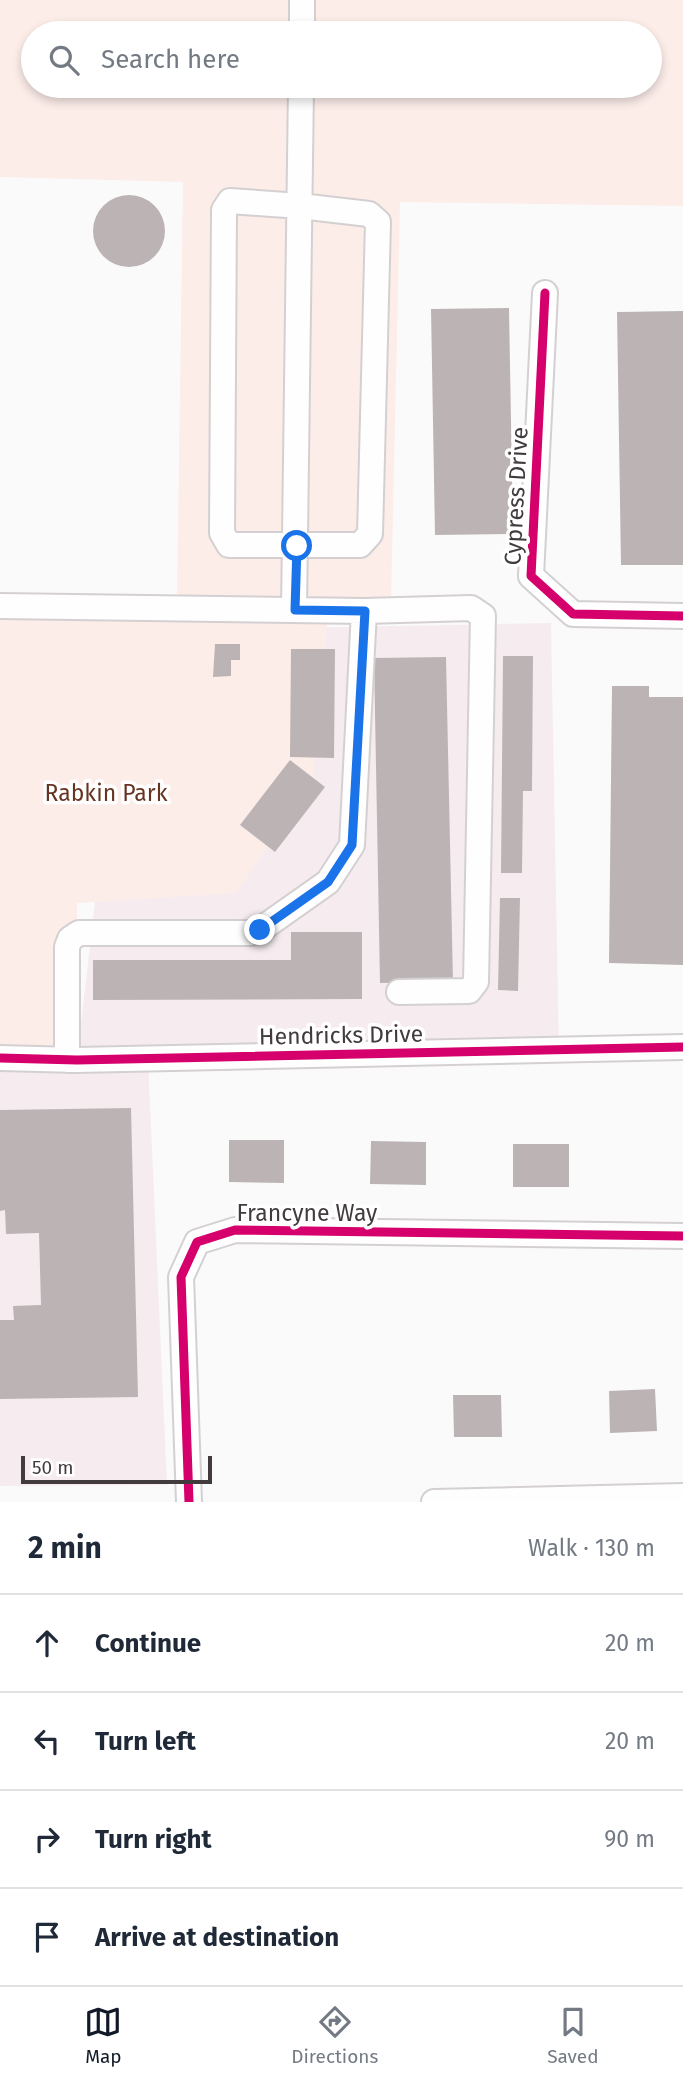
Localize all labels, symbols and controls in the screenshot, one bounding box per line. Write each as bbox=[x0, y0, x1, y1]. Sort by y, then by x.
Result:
search box bbox=[21, 21, 662, 98]
icon: search bbox=[45, 41, 83, 79]
text: Search here bbox=[101, 44, 240, 75]
street label: Cypress Drive bbox=[498, 426, 534, 566]
route start bbox=[281, 530, 312, 561]
park label: Rabkin Park bbox=[45, 779, 168, 807]
route end bbox=[244, 914, 275, 945]
street label: Hendricks Drive bbox=[259, 1020, 423, 1050]
street label: Francyne Way bbox=[237, 1199, 378, 1227]
scale bar bbox=[21, 1453, 212, 1485]
text: 50 m bbox=[32, 1456, 73, 1479]
text: 2 min bbox=[28, 1530, 102, 1566]
text: Walk · 130 m bbox=[528, 1534, 655, 1562]
icon: ahead bbox=[28, 1624, 66, 1662]
text: Continue bbox=[95, 1628, 201, 1659]
text: 20 m bbox=[605, 1629, 655, 1657]
icon: left bbox=[28, 1722, 66, 1760]
text: Turn left bbox=[95, 1726, 196, 1757]
text: 20 m bbox=[605, 1727, 655, 1755]
icon: right bbox=[28, 1820, 66, 1858]
text: Turn right bbox=[95, 1824, 212, 1855]
text: 90 m bbox=[604, 1825, 655, 1853]
icon: arrive bbox=[28, 1918, 66, 1956]
text: Arrive at destination bbox=[95, 1922, 339, 1953]
tab: Map bbox=[84, 2003, 122, 2068]
tab: Directions bbox=[291, 2003, 378, 2068]
tab: Saved bbox=[547, 2003, 599, 2068]

